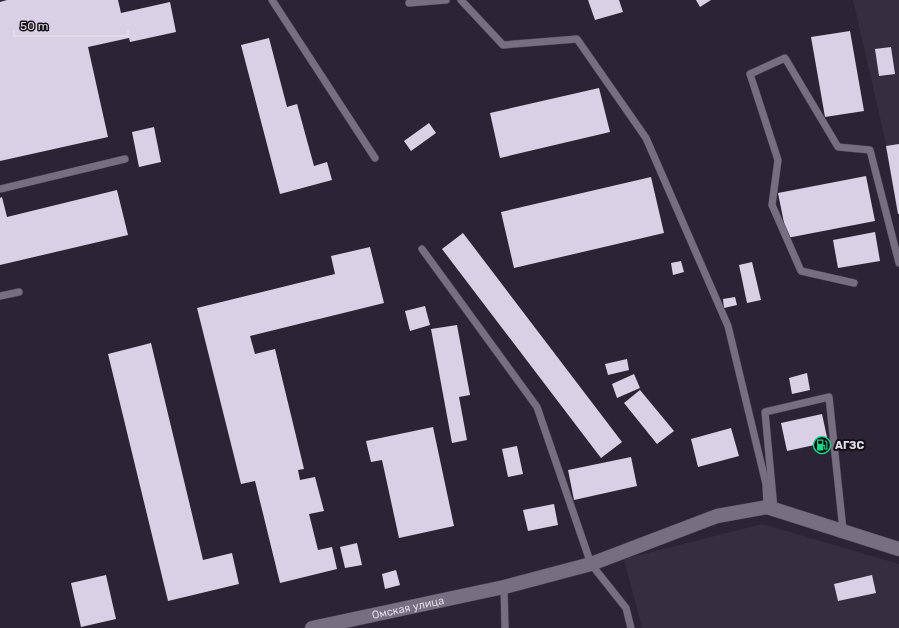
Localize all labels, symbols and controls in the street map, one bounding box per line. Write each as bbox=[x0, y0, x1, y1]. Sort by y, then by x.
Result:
scale bar bbox=[14, 12, 128, 38]
text: 50 m bbox=[20, 19, 48, 33]
fuel station icon: АГЗС bbox=[812, 435, 832, 455]
place label: АГЗС bbox=[835, 439, 864, 452]
street label: Омская улица bbox=[371, 594, 445, 622]

